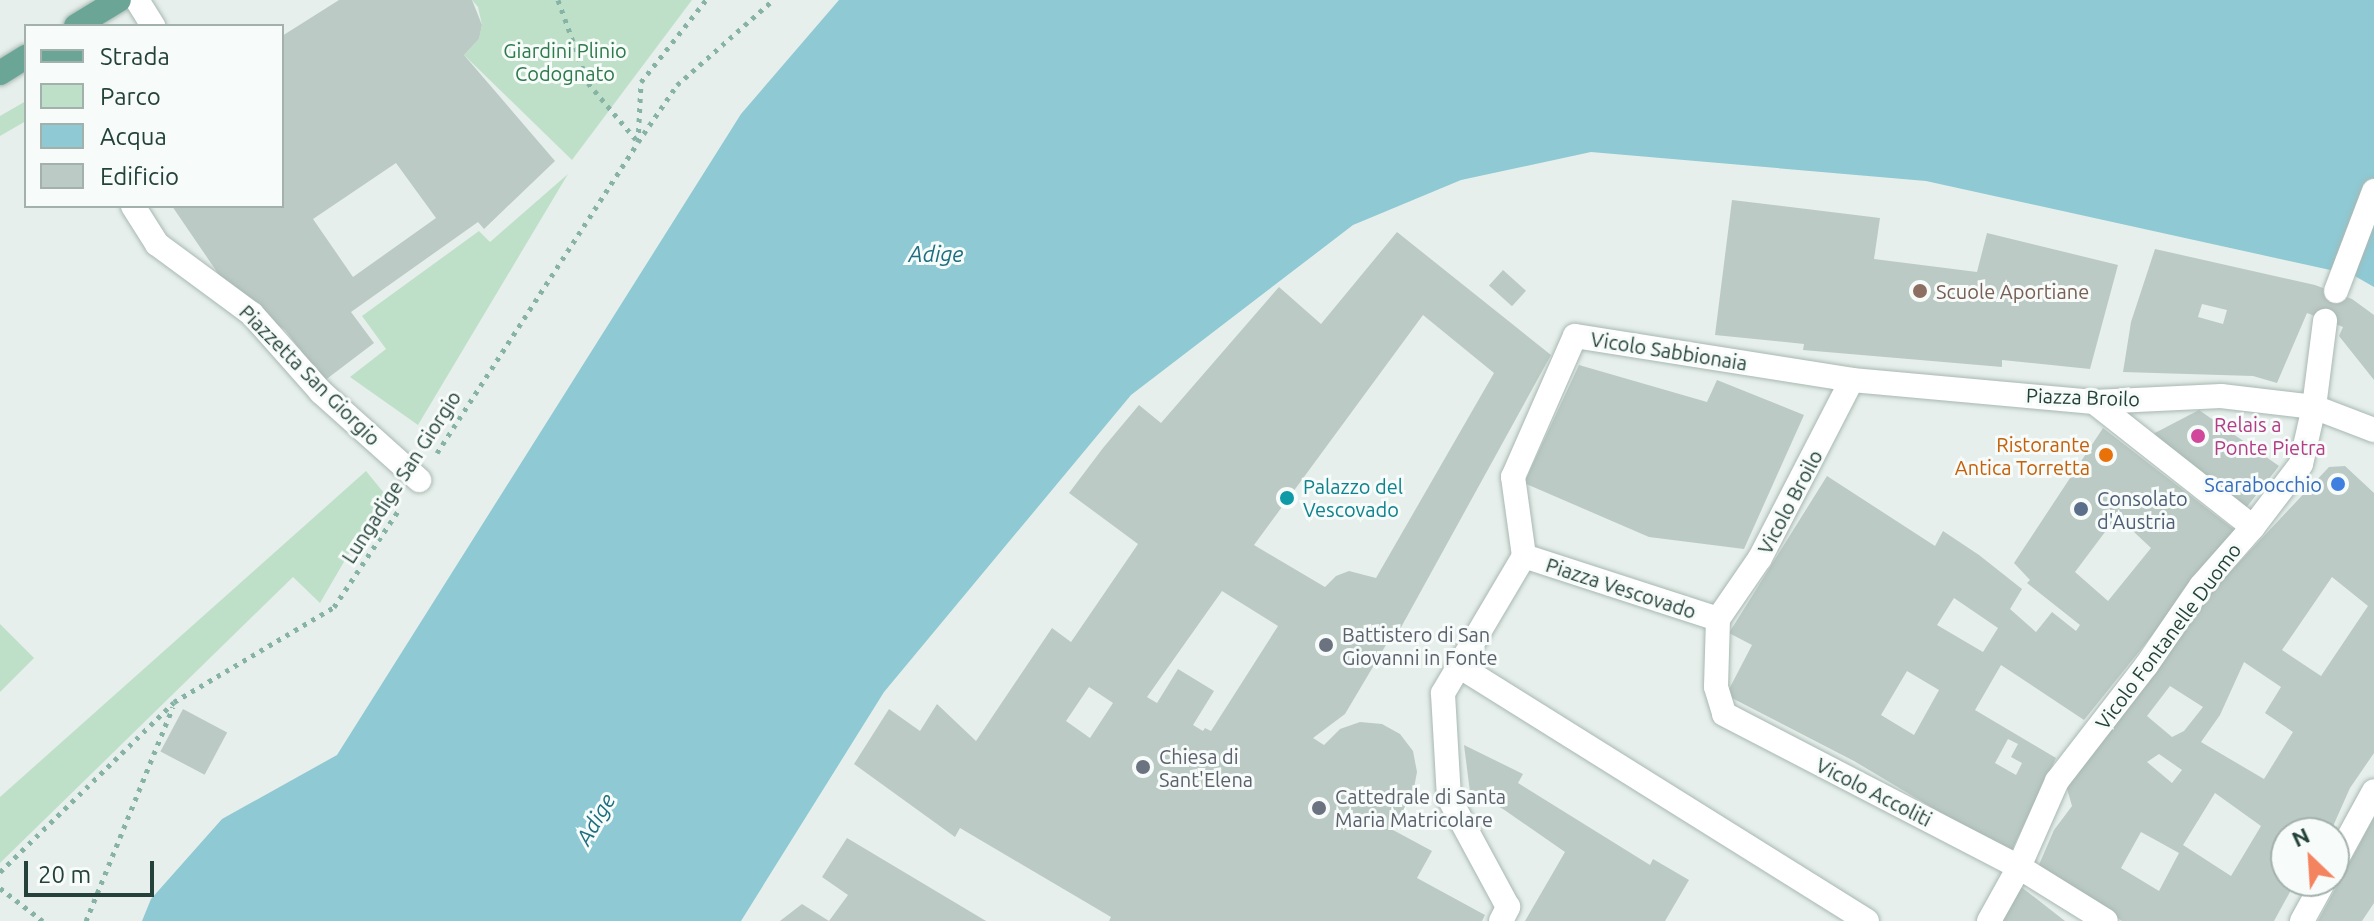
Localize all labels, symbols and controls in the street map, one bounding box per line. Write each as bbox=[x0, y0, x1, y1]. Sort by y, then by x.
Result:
legend bbox=[24, 24, 284, 208]
park label: Giardini Plinio Codognato bbox=[503, 39, 627, 86]
text: Strada bbox=[100, 43, 170, 70]
text: Parco bbox=[100, 83, 161, 110]
text: Acqua bbox=[100, 123, 167, 150]
text: Edificio bbox=[100, 163, 179, 190]
water label: Adige bbox=[909, 241, 963, 267]
place label: Scuole Aportiane bbox=[1936, 279, 2089, 303]
marker: Scuole Aportiane bbox=[1911, 282, 1929, 300]
street label: Piazzetta San Giorgio bbox=[235, 300, 385, 450]
street label: Vicolo Sabbionaia bbox=[1589, 327, 1749, 375]
street label: Piazza Broilo bbox=[2026, 383, 2140, 411]
street label: Lungadige San Giorgio bbox=[336, 386, 466, 568]
place label: Relais a Ponte Pietra bbox=[2214, 412, 2326, 459]
marker: Relais a Ponte Pietra bbox=[2189, 427, 2207, 445]
place label: Ristorante Antica Torretta bbox=[1955, 432, 2090, 479]
street label: Vicolo Broilo bbox=[1753, 446, 1827, 558]
marker: Ristorante Antica Torretta bbox=[2097, 446, 2115, 464]
place label: Scarabocchio bbox=[2204, 472, 2322, 496]
place label: Palazzo del Vescovado bbox=[1303, 474, 1403, 521]
marker: Scarabocchio bbox=[2329, 475, 2347, 493]
place label: Consolato d'Austria bbox=[2097, 486, 2188, 533]
marker: Palazzo del Vescovado bbox=[1278, 489, 1296, 507]
marker: Consolato d'Austria bbox=[2072, 500, 2090, 518]
street label: Vicolo Fontanelle Duomo bbox=[2090, 538, 2246, 734]
street label: Piazza Vescovado bbox=[1543, 552, 1699, 624]
place label: Battistero di San Giovanni in Fonte bbox=[1342, 622, 1497, 669]
marker: Battistero di San Giovanni in Fonte bbox=[1317, 636, 1335, 654]
place label: Chiesa di Sant'Elena bbox=[1159, 744, 1253, 791]
street label: Vicolo Accoliti bbox=[1812, 753, 1936, 831]
marker: Chiesa di Sant'Elena bbox=[1134, 758, 1152, 776]
place label: Cattedrale di Santa Maria Matricolare bbox=[1335, 784, 1506, 831]
water label: Adige bbox=[570, 789, 620, 849]
marker: Cattedrale di Santa Maria Matricolare bbox=[1310, 799, 1328, 817]
north arrow bbox=[2270, 817, 2350, 897]
text: N bbox=[2288, 822, 2313, 851]
scale bar bbox=[28, 845, 158, 895]
text: 20 m bbox=[38, 861, 91, 888]

